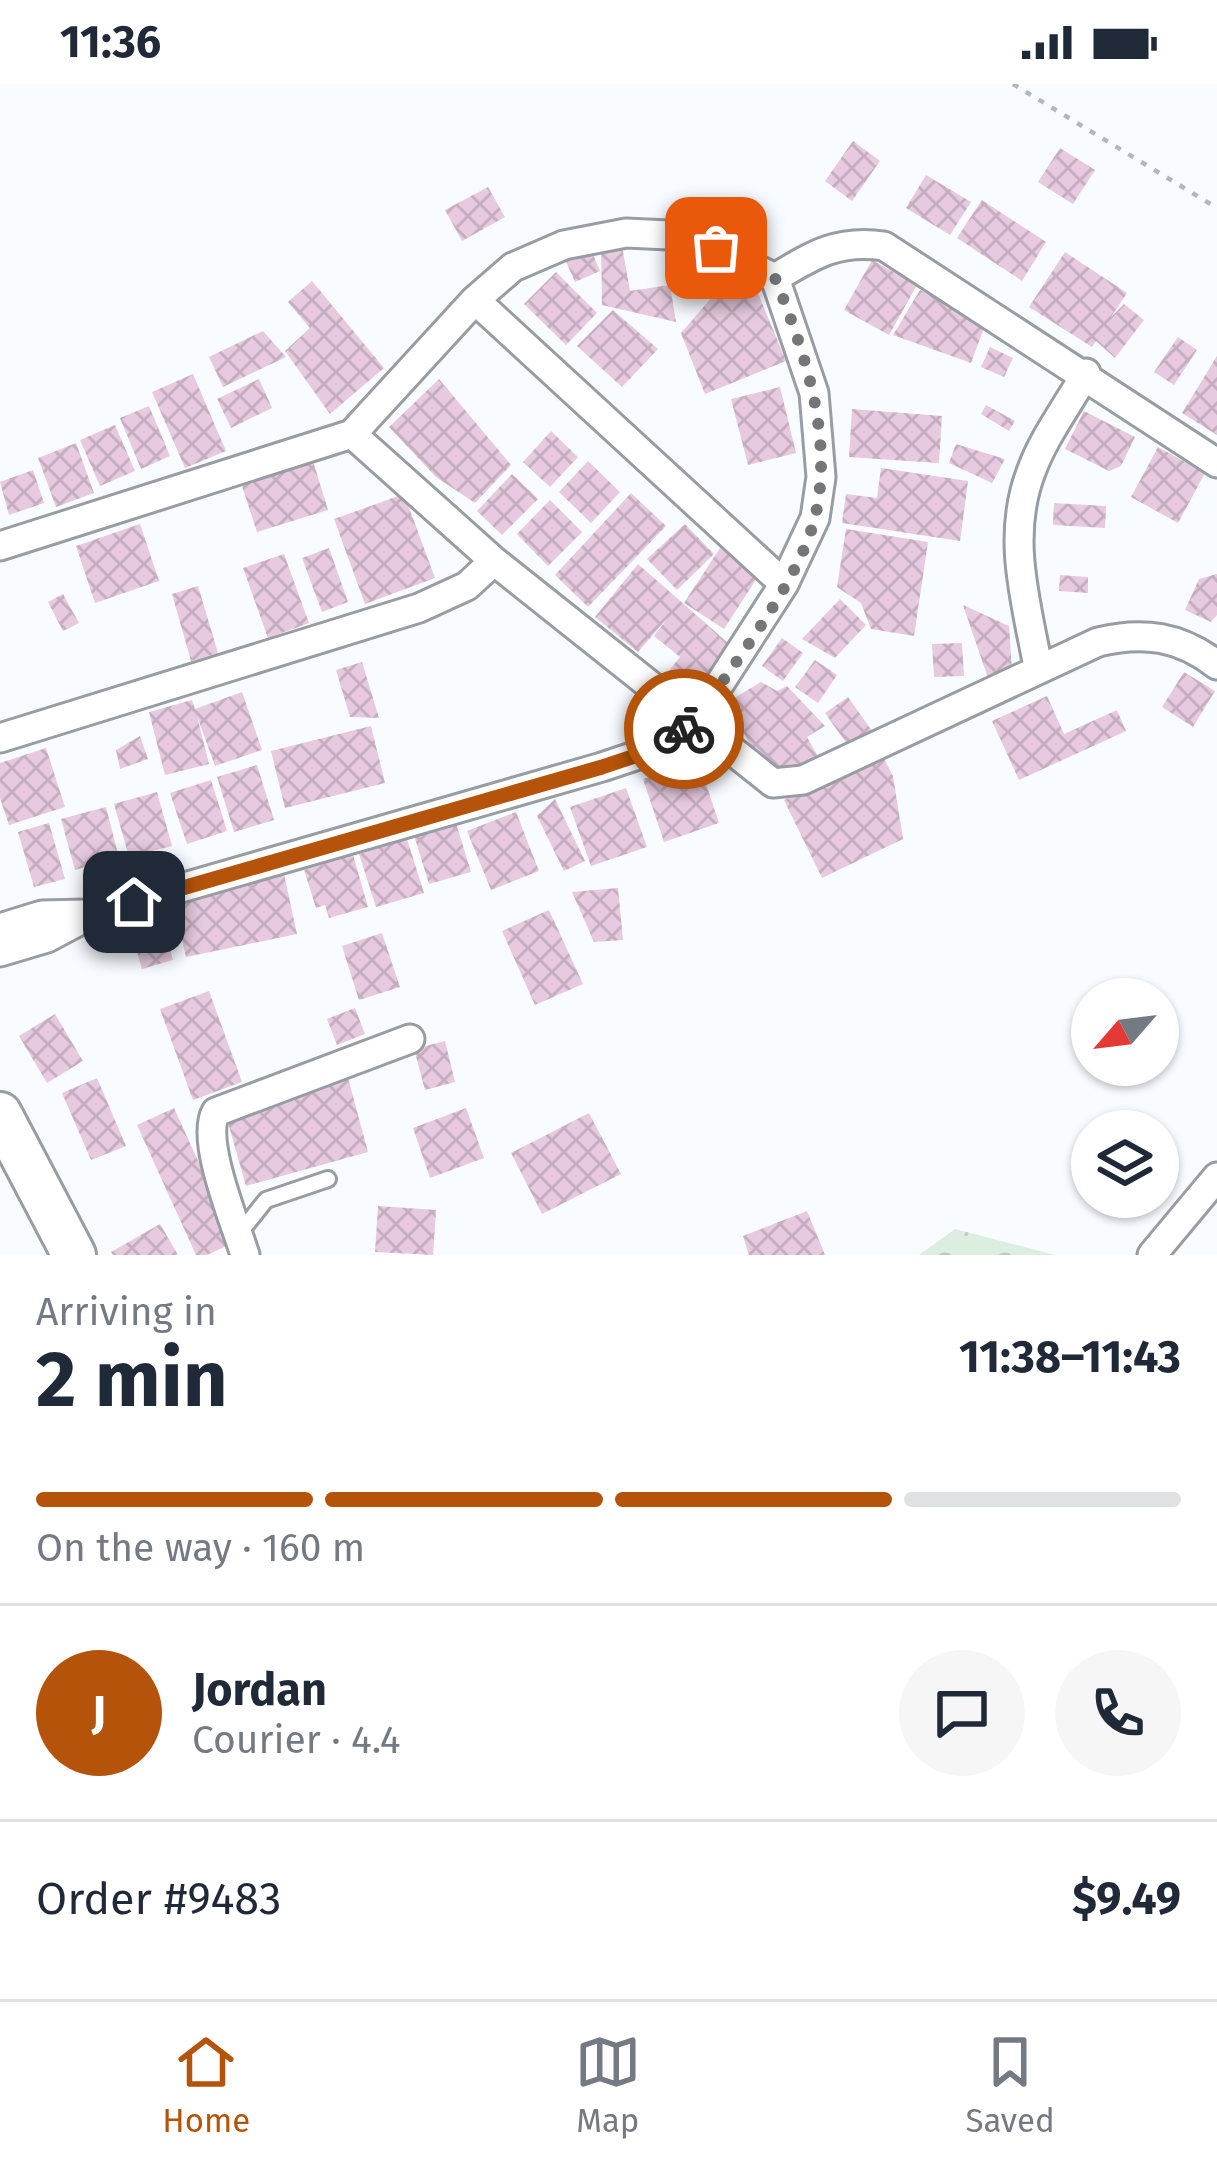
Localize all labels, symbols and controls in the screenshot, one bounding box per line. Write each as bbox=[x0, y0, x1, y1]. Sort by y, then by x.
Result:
text: 11:36 bbox=[60, 15, 161, 69]
pin bbox=[665, 197, 767, 299]
icon: bag bbox=[683, 215, 749, 281]
courier bbox=[624, 669, 744, 789]
icon: bike bbox=[651, 696, 717, 762]
pin bbox=[83, 851, 185, 953]
icon: home bbox=[101, 869, 167, 935]
north arrow bbox=[1071, 978, 1179, 1086]
map controls bbox=[1071, 978, 1179, 1218]
button: layers bbox=[1071, 1110, 1179, 1218]
text: Arriving in bbox=[36, 1289, 217, 1335]
text: 11:38–11:43 bbox=[959, 1330, 1181, 1384]
text: 2 min bbox=[36, 1333, 228, 1427]
text: On the way · 160 m bbox=[36, 1525, 365, 1571]
button: chat bbox=[899, 1650, 1025, 1776]
button: phone bbox=[1055, 1650, 1181, 1776]
text: Jordan bbox=[192, 1663, 327, 1717]
text: J bbox=[92, 1686, 106, 1740]
text: Courier · 4.4 bbox=[192, 1717, 401, 1763]
text: Order #9483 bbox=[36, 1872, 282, 1926]
text: $9.49 bbox=[1072, 1872, 1181, 1926]
tab: Home bbox=[162, 2029, 250, 2141]
tab: Map bbox=[575, 2029, 641, 2141]
tab: Saved bbox=[965, 2029, 1055, 2141]

